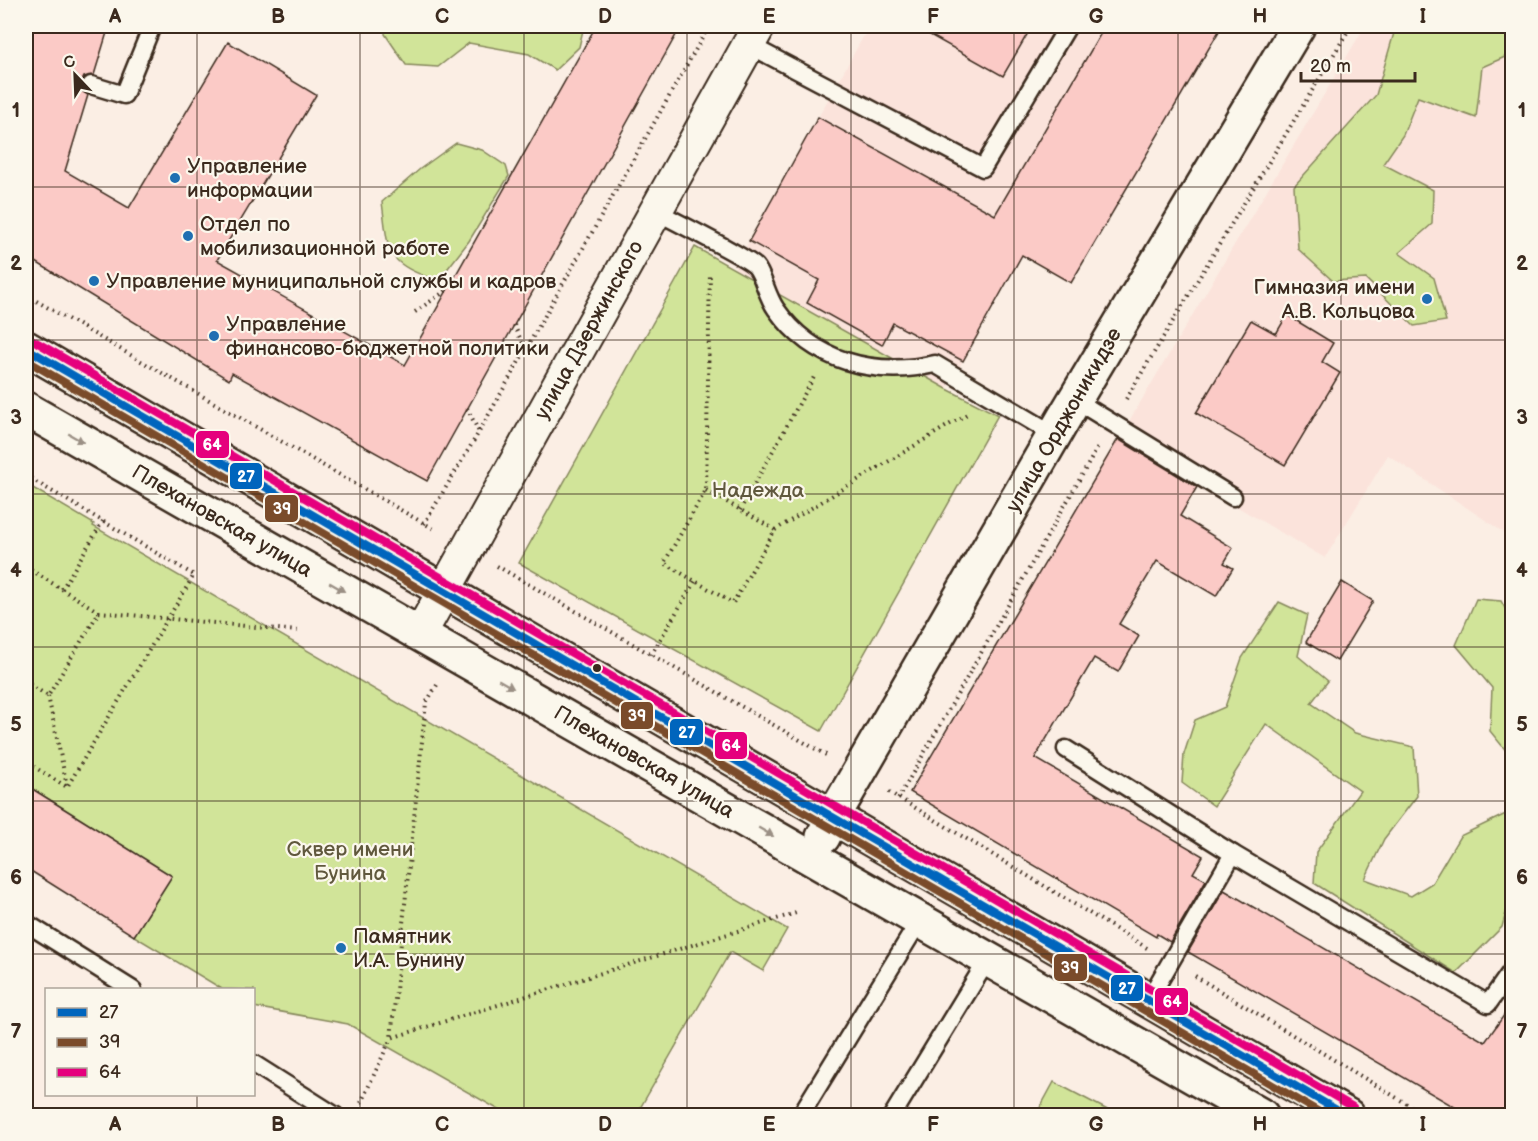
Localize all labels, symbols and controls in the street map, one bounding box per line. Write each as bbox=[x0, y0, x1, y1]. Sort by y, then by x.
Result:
text: A bbox=[108, 5, 122, 29]
text: B bbox=[271, 5, 285, 29]
text: C bbox=[435, 5, 449, 29]
text: D bbox=[598, 5, 612, 29]
text: E bbox=[763, 5, 776, 29]
text: F bbox=[927, 5, 939, 29]
text: G bbox=[1089, 5, 1104, 29]
text: H bbox=[1253, 5, 1267, 29]
text: I bbox=[1420, 5, 1426, 29]
north arrow bbox=[45, 45, 105, 105]
scale bar bbox=[1301, 45, 1415, 83]
text: С bbox=[61, 52, 79, 73]
text: 20 m bbox=[1310, 56, 1351, 77]
text: 1 bbox=[12, 99, 20, 123]
text: 1 bbox=[1518, 99, 1526, 123]
place label: Управление информации bbox=[187, 154, 313, 203]
marker: Управление информации bbox=[168, 171, 182, 185]
place label: Отдел по мобилизационной работе bbox=[200, 212, 450, 261]
marker: Отдел по мобилизационной работе bbox=[181, 229, 195, 243]
street label: улица Дзержинского bbox=[529, 236, 649, 424]
text: 2 bbox=[10, 252, 22, 276]
text: 2 bbox=[1516, 252, 1528, 276]
place label: Управление муниципальной службы и кадров bbox=[106, 269, 556, 294]
marker: Управление муниципальной службы и кадров bbox=[87, 274, 101, 288]
place label: Гимназия имени А.В. Кольцова bbox=[1254, 275, 1416, 324]
marker: Гимназия имени А.В. Кольцова bbox=[1420, 292, 1434, 306]
place label: Управление финансово-бюджетной политики bbox=[226, 312, 549, 361]
street label: улица Орджоникидзе bbox=[1001, 323, 1127, 517]
marker: Управление финансово-бюджетной политики bbox=[207, 329, 221, 343]
text: 3 bbox=[10, 406, 22, 430]
text: 3 bbox=[1516, 406, 1528, 430]
line badge: 64 bbox=[195, 430, 230, 459]
one-way arrow bbox=[68, 433, 85, 443]
text: 64 bbox=[202, 436, 222, 455]
street label: Плехановская улица bbox=[127, 459, 317, 583]
line badge: 27 bbox=[229, 462, 263, 490]
text: 27 bbox=[237, 468, 255, 487]
park label: Надежда bbox=[712, 478, 805, 503]
line badge: 39 bbox=[264, 494, 299, 523]
text: 39 bbox=[273, 500, 291, 519]
text: 4 bbox=[10, 559, 22, 583]
text: 4 bbox=[1516, 559, 1528, 583]
one-way arrow bbox=[329, 582, 346, 592]
unlabelled marker bbox=[591, 662, 603, 674]
one-way arrow bbox=[498, 678, 514, 689]
street label: Плехановская улица bbox=[549, 700, 739, 824]
line badge: 39 bbox=[620, 701, 654, 730]
text: 39 bbox=[628, 707, 646, 726]
text: 5 bbox=[10, 713, 22, 737]
text: 5 bbox=[1516, 713, 1528, 737]
line badge: 27 bbox=[669, 718, 704, 746]
text: 27 bbox=[678, 724, 696, 743]
line badge: 64 bbox=[714, 731, 748, 760]
text: 64 bbox=[721, 737, 741, 756]
one-way arrow bbox=[758, 827, 775, 837]
park label: Cквер имени Бунина bbox=[286, 837, 414, 886]
text: 6 bbox=[10, 866, 22, 890]
text: 6 bbox=[1516, 866, 1528, 890]
place label: Памятник И.А. Бунину bbox=[353, 924, 465, 973]
marker: Памятник И.А. Бунину bbox=[334, 941, 348, 955]
line badge: 39 bbox=[1053, 953, 1088, 982]
text: 39 bbox=[1061, 959, 1079, 978]
line badge: 27 bbox=[1110, 974, 1144, 1002]
text: 27 bbox=[1118, 980, 1136, 999]
line badge: 64 bbox=[1154, 987, 1189, 1016]
legend bbox=[45, 988, 255, 1096]
text: 64 bbox=[1162, 993, 1182, 1012]
text: 27 bbox=[99, 1002, 119, 1023]
text: 7 bbox=[10, 1020, 22, 1044]
text: 7 bbox=[1516, 1020, 1528, 1044]
text: 39 bbox=[99, 1032, 120, 1053]
text: 64 bbox=[99, 1062, 121, 1083]
text: A bbox=[108, 1113, 122, 1137]
text: B bbox=[271, 1113, 285, 1137]
text: C bbox=[435, 1113, 449, 1137]
text: D bbox=[598, 1113, 612, 1137]
text: E bbox=[763, 1113, 776, 1137]
text: F bbox=[927, 1113, 939, 1137]
text: G bbox=[1089, 1113, 1104, 1137]
text: H bbox=[1253, 1113, 1267, 1137]
text: I bbox=[1420, 1113, 1426, 1137]

